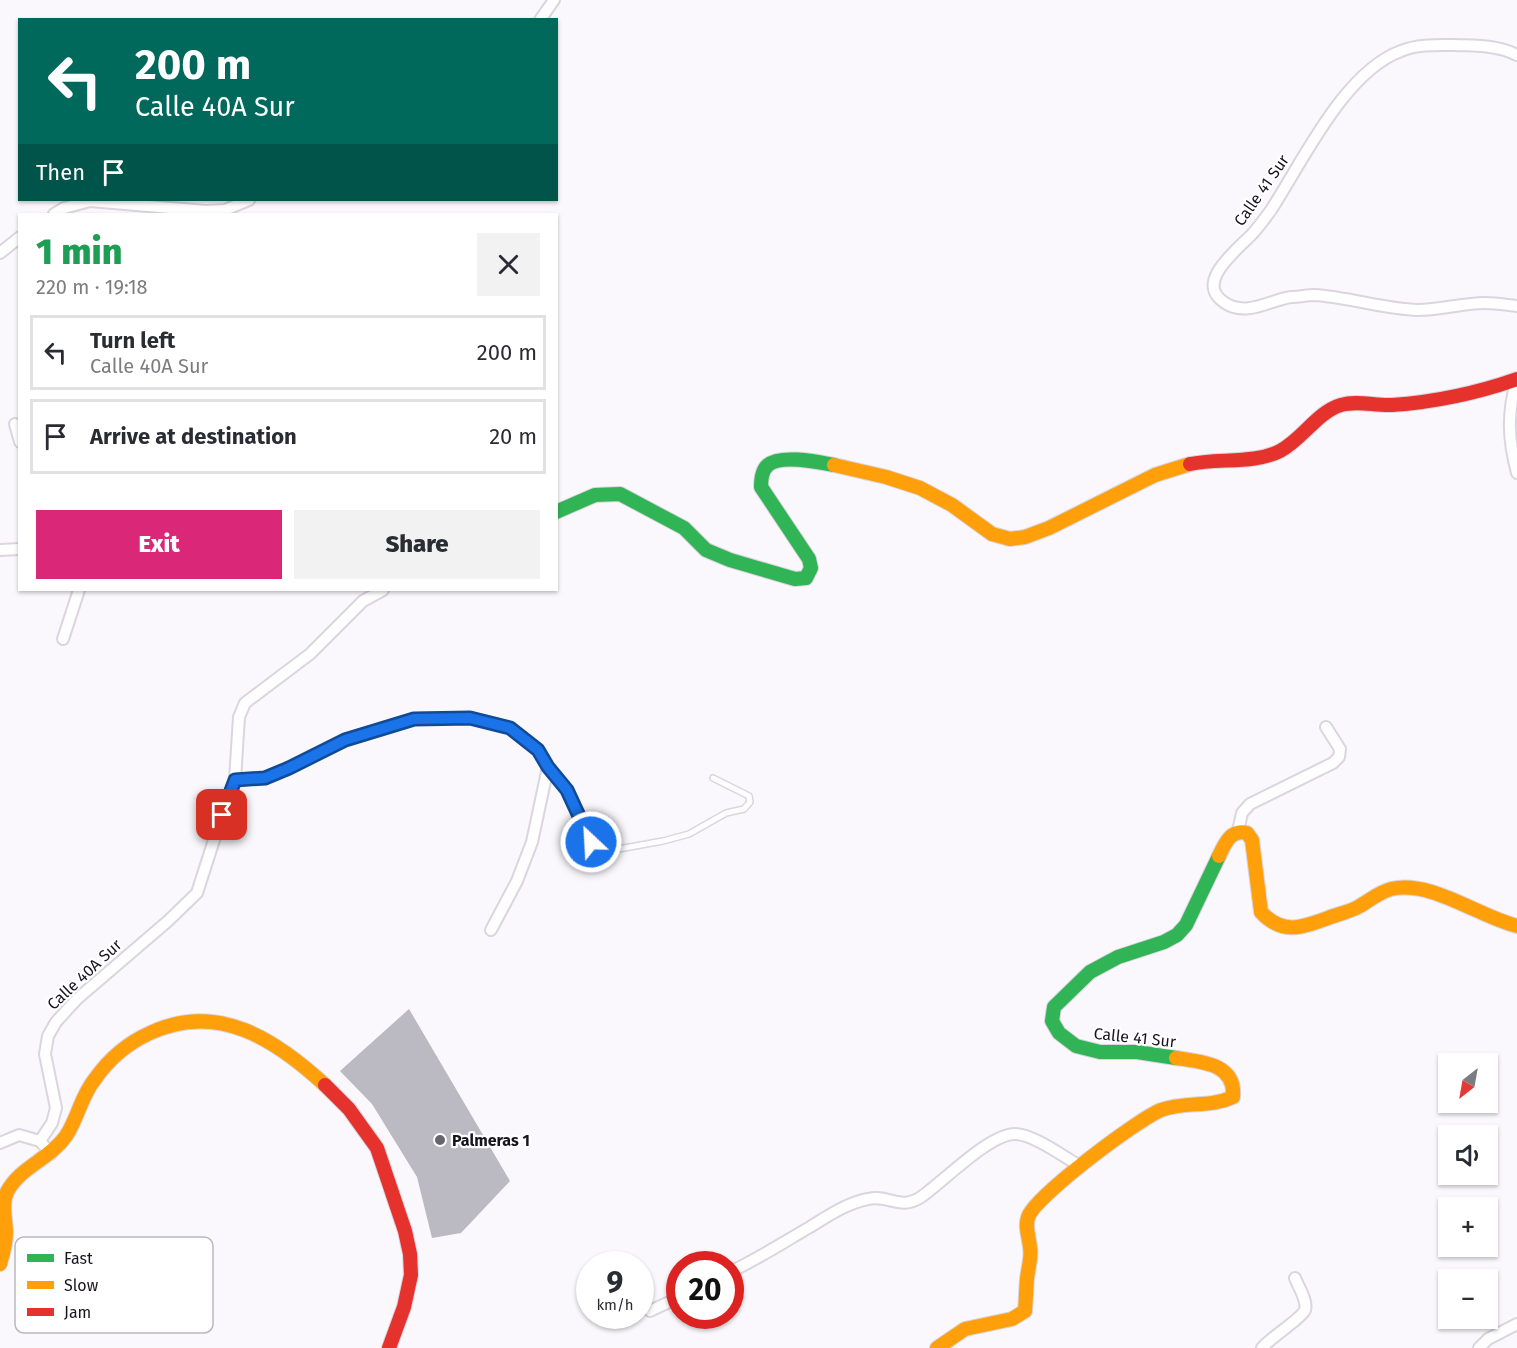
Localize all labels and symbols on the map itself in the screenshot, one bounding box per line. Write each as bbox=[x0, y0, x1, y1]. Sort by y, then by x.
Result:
street label: Calle 41 Sur bbox=[1230, 150, 1293, 230]
pin bbox=[196, 789, 247, 840]
position arrow bbox=[559, 810, 623, 874]
street label: Calle 40A Sur bbox=[43, 935, 126, 1014]
street label: Calle 41 Sur bbox=[1093, 1024, 1178, 1051]
north arrow bbox=[1438, 1053, 1498, 1113]
place label: Palmeras 1 bbox=[452, 1131, 530, 1150]
marker: Palmeras 1 bbox=[433, 1133, 447, 1147]
legend bbox=[15, 1237, 213, 1333]
text: Fast bbox=[64, 1249, 93, 1268]
speed limit sign: 20 bbox=[666, 1251, 744, 1329]
text: Slow bbox=[64, 1276, 99, 1295]
text: Jam bbox=[64, 1303, 91, 1322]

